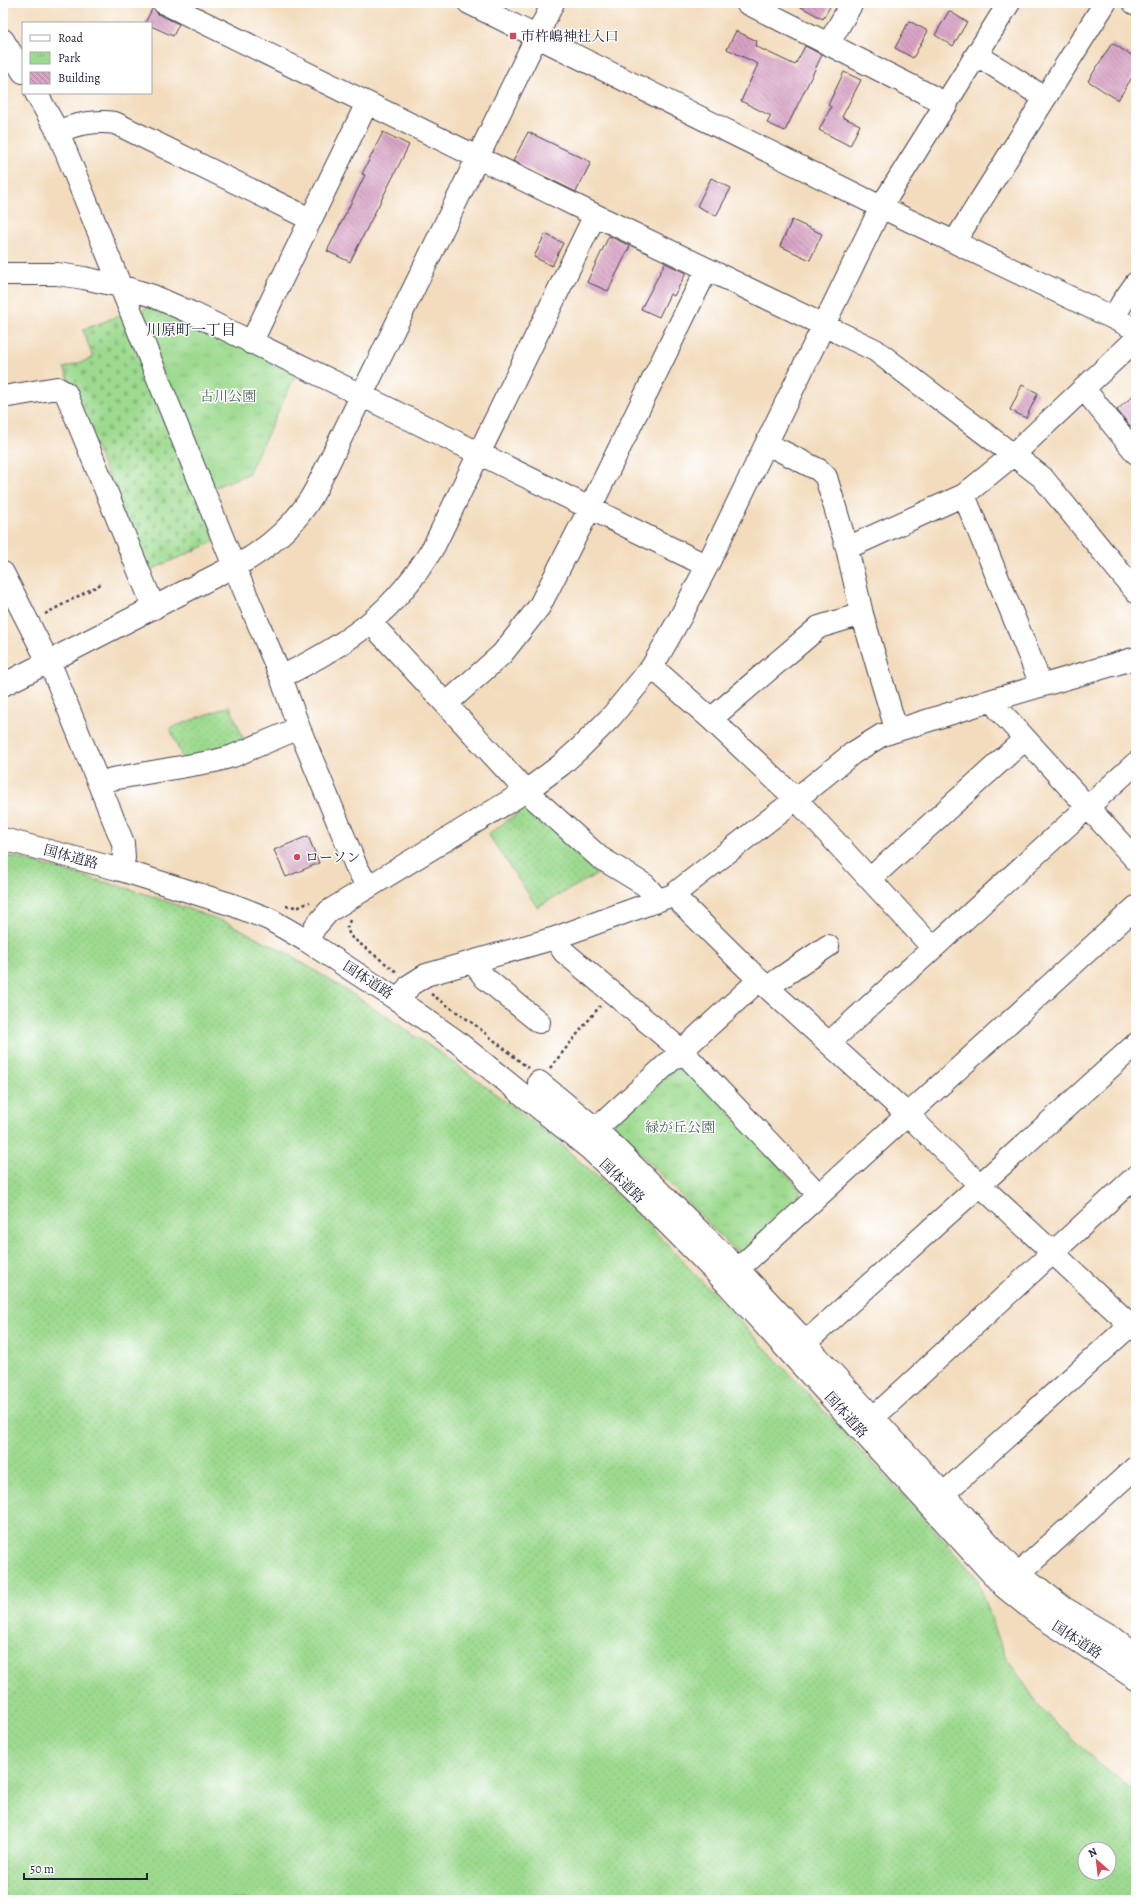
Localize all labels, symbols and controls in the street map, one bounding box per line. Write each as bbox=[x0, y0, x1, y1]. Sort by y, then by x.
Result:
legend bbox=[22, 22, 152, 94]
place label: 市杵嶋神社入口 bbox=[521, 27, 619, 46]
text: Road bbox=[58, 30, 84, 46]
marker: 市杵嶋神社入口 bbox=[508, 31, 518, 41]
text: Park bbox=[58, 50, 81, 66]
text: Building bbox=[58, 70, 100, 86]
district label: 川原町一丁目 bbox=[146, 320, 236, 340]
park label: 古川公園 bbox=[200, 387, 256, 406]
street label: 国体道路 bbox=[41, 841, 101, 873]
place label: ローソン bbox=[305, 848, 360, 867]
marker: ローソン bbox=[292, 852, 302, 862]
street label: 国体道路 bbox=[339, 957, 397, 1003]
park label: 緑が丘公園 bbox=[645, 1118, 715, 1137]
street label: 国体道路 bbox=[595, 1155, 649, 1207]
street label: 国体道路 bbox=[820, 1388, 872, 1442]
street label: 国体道路 bbox=[1048, 1617, 1106, 1663]
north arrow bbox=[1077, 1841, 1117, 1881]
text: N bbox=[1085, 1844, 1100, 1861]
scale bar bbox=[24, 1855, 147, 1881]
text: 50 m bbox=[30, 1861, 54, 1877]

